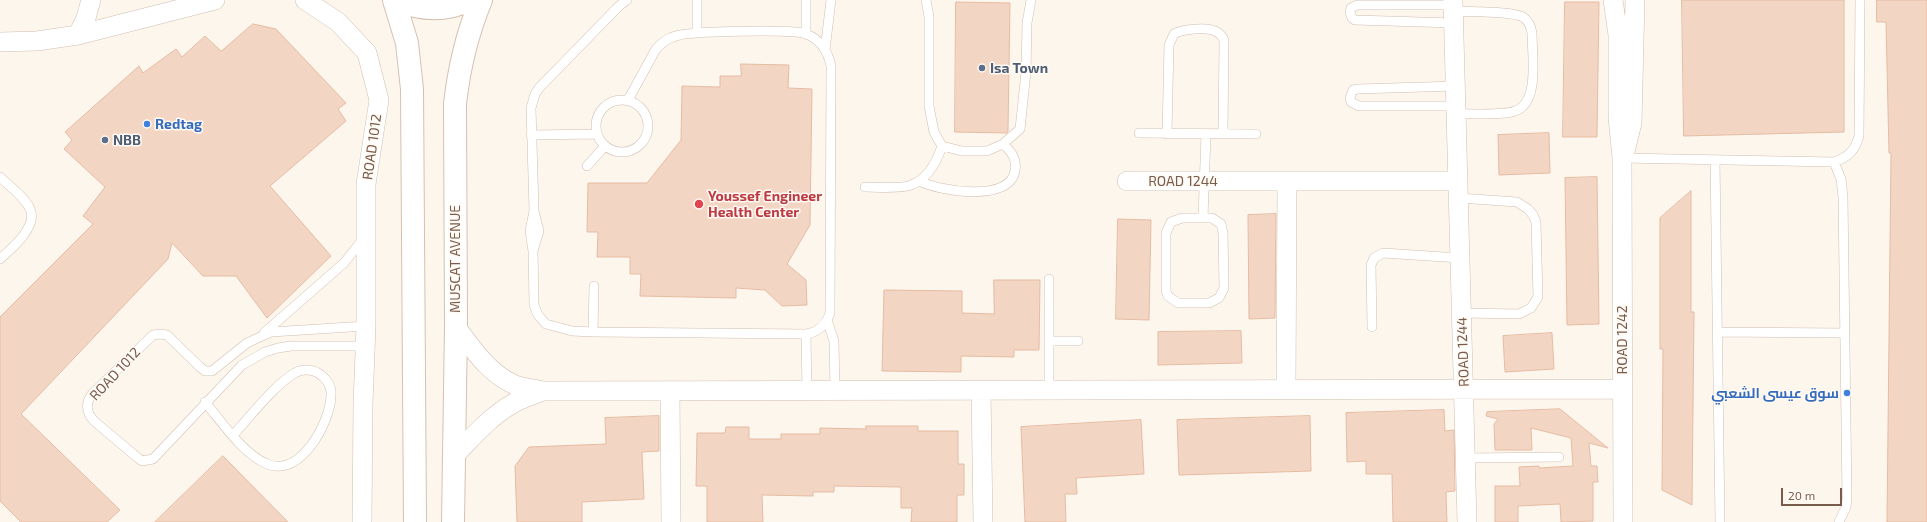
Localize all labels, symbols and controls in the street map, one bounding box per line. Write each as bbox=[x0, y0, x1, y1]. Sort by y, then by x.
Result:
place label: Isa Town bbox=[990, 60, 1048, 76]
marker: Isa Town bbox=[977, 63, 987, 73]
street label: ROAD 1012 bbox=[359, 113, 385, 181]
place label: Redtag bbox=[155, 116, 202, 132]
marker: Redtag bbox=[142, 119, 152, 129]
place label: NBB bbox=[113, 132, 141, 148]
marker: NBB bbox=[100, 135, 110, 145]
street label: ROAD 1244 bbox=[1148, 173, 1218, 189]
place label: Youssef Engineer Health Center bbox=[708, 188, 822, 220]
marker: Youssef Engineer Health Center bbox=[693, 198, 705, 210]
street label: MUSCAT AVENUE bbox=[447, 205, 463, 313]
street label: ROAD 1242 bbox=[1614, 306, 1630, 374]
street label: ROAD 1244 bbox=[1453, 317, 1473, 387]
street label: ROAD 1012 bbox=[86, 344, 144, 404]
place label: سوق عيسى الشعبي bbox=[1711, 385, 1839, 401]
marker: سوق عيسى الشعبي bbox=[1842, 388, 1852, 398]
scale bar bbox=[1783, 480, 1844, 506]
text: 20 m bbox=[1788, 488, 1815, 502]

